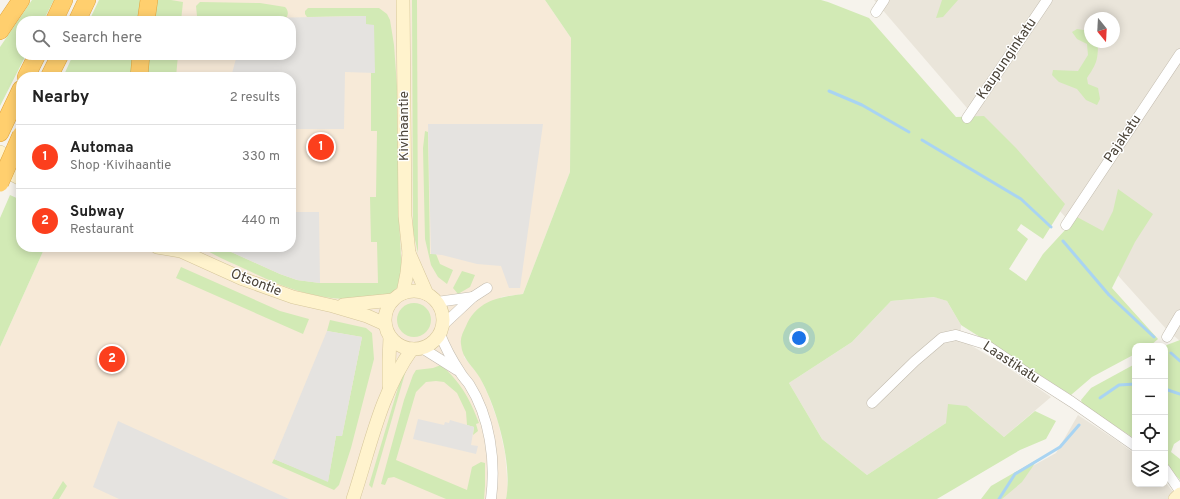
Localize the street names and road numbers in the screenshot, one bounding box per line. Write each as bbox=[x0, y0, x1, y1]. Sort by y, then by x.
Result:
street label: Kaupunginkatu bbox=[973, 15, 1041, 103]
street label: Kivihaantie bbox=[396, 91, 413, 161]
street label: Pajakatu bbox=[1101, 112, 1145, 166]
street label: Otsontie bbox=[228, 266, 284, 300]
street label: Laastikatu bbox=[979, 338, 1043, 388]

